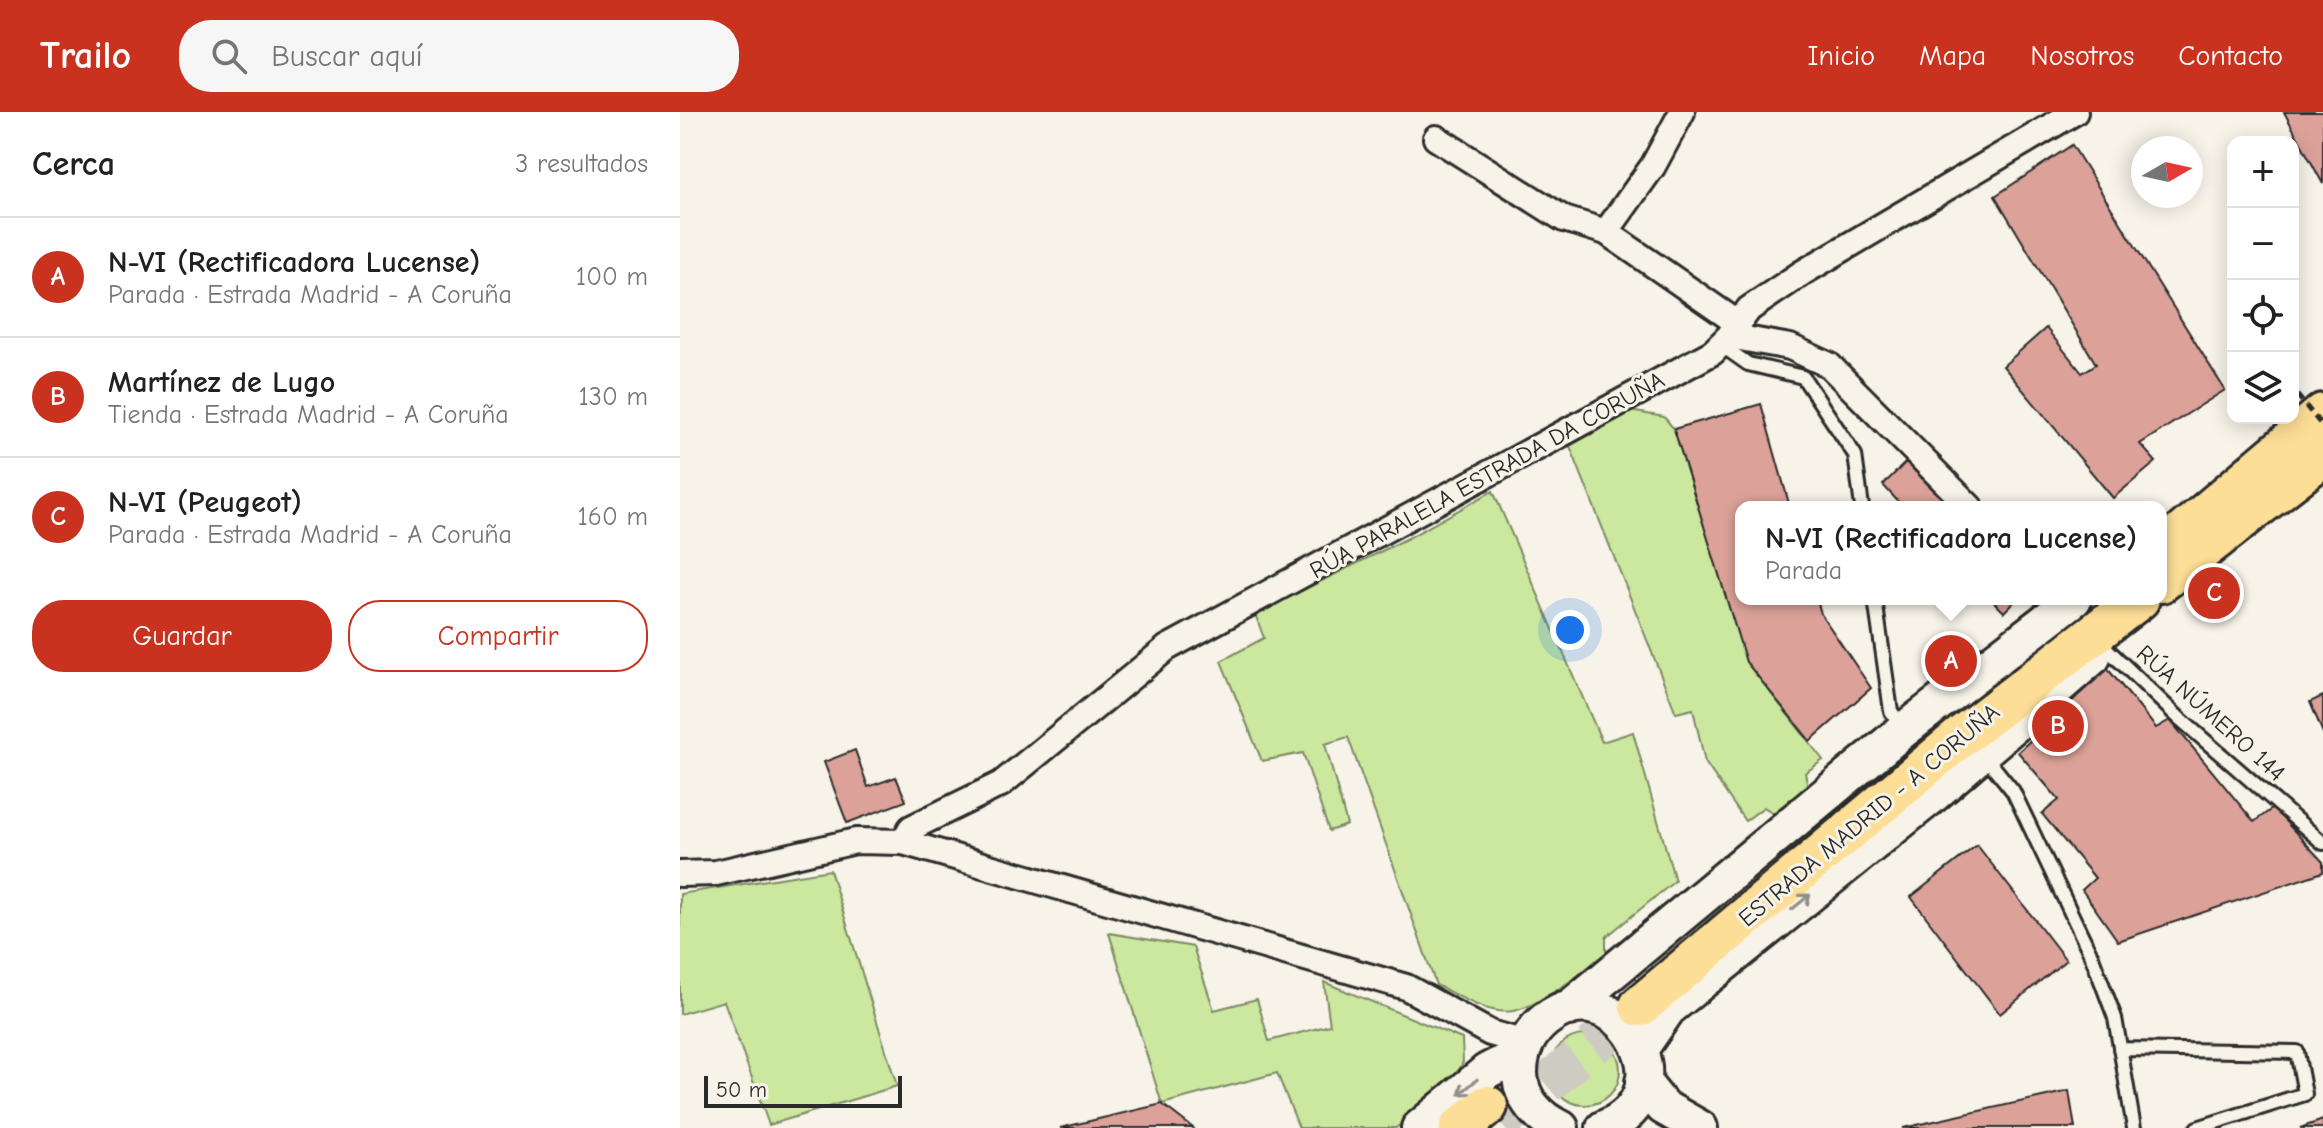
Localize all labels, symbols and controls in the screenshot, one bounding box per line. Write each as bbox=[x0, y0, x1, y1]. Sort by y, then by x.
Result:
search box bbox=[179, 20, 739, 92]
text: Trailo bbox=[40, 34, 131, 78]
icon: search bbox=[207, 34, 251, 78]
text: Buscar aquí bbox=[271, 39, 423, 74]
text: Inicio bbox=[1808, 40, 1875, 72]
text: Mapa bbox=[1919, 40, 1986, 72]
text: Nosotros bbox=[2030, 40, 2134, 72]
text: Contacto bbox=[2178, 40, 2283, 72]
north arrow bbox=[2131, 136, 2203, 208]
map controls bbox=[2227, 136, 2299, 424]
button: + bbox=[2227, 136, 2299, 208]
text: Cerca bbox=[32, 144, 115, 184]
text: 3 resultados bbox=[515, 149, 648, 179]
button: − bbox=[2227, 208, 2299, 280]
text: N-VI (Rectificadora Lucense) bbox=[108, 245, 480, 280]
text: A bbox=[51, 262, 65, 292]
text: 100 m bbox=[576, 262, 648, 292]
text: Parada · Estrada Madrid - A Coruña bbox=[108, 280, 512, 310]
button: locate bbox=[2227, 280, 2299, 352]
button: layers bbox=[2227, 352, 2299, 424]
text: Martínez de Lugo bbox=[108, 365, 335, 400]
street label: RÚA PARALELA ESTRADA DA CORUÑA bbox=[1305, 366, 1669, 584]
text: B bbox=[50, 382, 66, 412]
text: 130 m bbox=[579, 382, 648, 412]
text: Tienda · Estrada Madrid - A Coruña bbox=[108, 400, 509, 430]
text: N-VI (Peugeot) bbox=[108, 485, 302, 520]
popup bbox=[1735, 501, 2167, 605]
text: C bbox=[50, 502, 66, 532]
text: 160 m bbox=[578, 502, 648, 532]
text: Parada · Estrada Madrid - A Coruña bbox=[108, 520, 512, 550]
text: N-VI (Rectificadora Lucense) bbox=[1765, 521, 2137, 556]
text: Parada bbox=[1765, 556, 1842, 586]
pin: C bbox=[2188, 563, 2240, 623]
button: Guardar bbox=[32, 600, 332, 672]
button: Compartir bbox=[348, 600, 648, 672]
your location bbox=[1550, 610, 1590, 650]
pin: A bbox=[1925, 631, 1977, 691]
street label: RÚA NÚMERO 144 bbox=[2131, 639, 2291, 787]
pin: B bbox=[2032, 696, 2084, 756]
street label: ESTRADA MADRID - A CORUÑA bbox=[1733, 698, 2005, 932]
one-way arrow bbox=[1790, 893, 1811, 911]
scale bar bbox=[704, 1072, 902, 1108]
text: 50 m bbox=[716, 1077, 767, 1103]
one-way arrow bbox=[1459, 1078, 1479, 1096]

